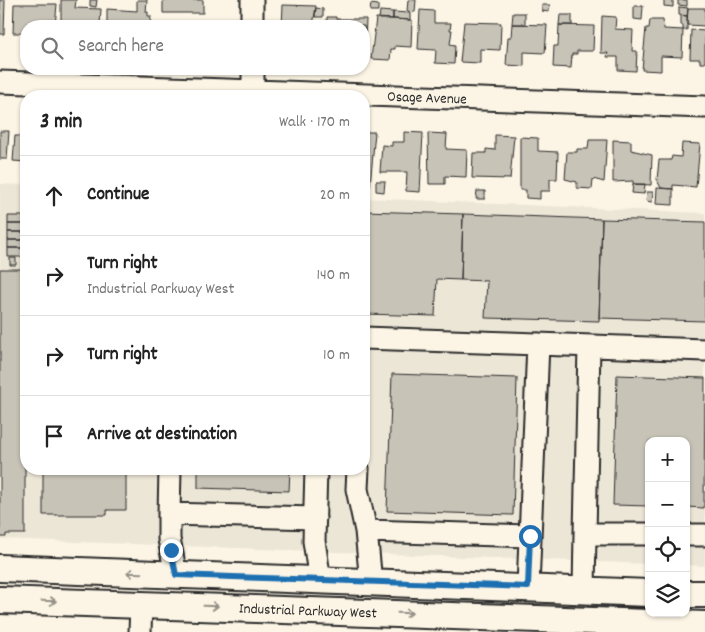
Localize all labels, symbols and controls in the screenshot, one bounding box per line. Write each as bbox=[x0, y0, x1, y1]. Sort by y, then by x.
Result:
search box bbox=[20, 20, 370, 75]
icon: search bbox=[38, 34, 66, 62]
text: Search here bbox=[78, 34, 164, 61]
street label: Osage Avenue bbox=[387, 87, 467, 111]
text: 3 min bbox=[40, 108, 82, 138]
text: Walk · 170 m bbox=[279, 111, 350, 134]
icon: ahead bbox=[40, 182, 68, 210]
text: Continue bbox=[87, 182, 149, 209]
text: 20 m bbox=[320, 184, 350, 207]
text: Turn right bbox=[87, 251, 158, 278]
icon: right bbox=[40, 262, 68, 290]
text: 140 m bbox=[316, 264, 350, 287]
text: Industrial Parkway West bbox=[87, 278, 234, 301]
icon: right bbox=[40, 342, 68, 370]
text: Turn right bbox=[87, 342, 158, 369]
text: 10 m bbox=[323, 344, 350, 367]
icon: arrive bbox=[40, 422, 68, 450]
text: Arrive at destination bbox=[87, 422, 237, 449]
map controls bbox=[645, 437, 690, 617]
button: + bbox=[645, 437, 690, 482]
button: − bbox=[645, 482, 690, 527]
route start bbox=[519, 525, 542, 548]
button: locate bbox=[645, 527, 690, 572]
route end bbox=[160, 539, 183, 562]
one-way arrow bbox=[126, 569, 142, 578]
button: layers bbox=[645, 572, 690, 617]
one-way arrow bbox=[40, 596, 56, 606]
street label: Industrial Parkway West bbox=[239, 599, 378, 625]
one-way arrow bbox=[202, 601, 219, 611]
one-way arrow bbox=[397, 609, 413, 618]

